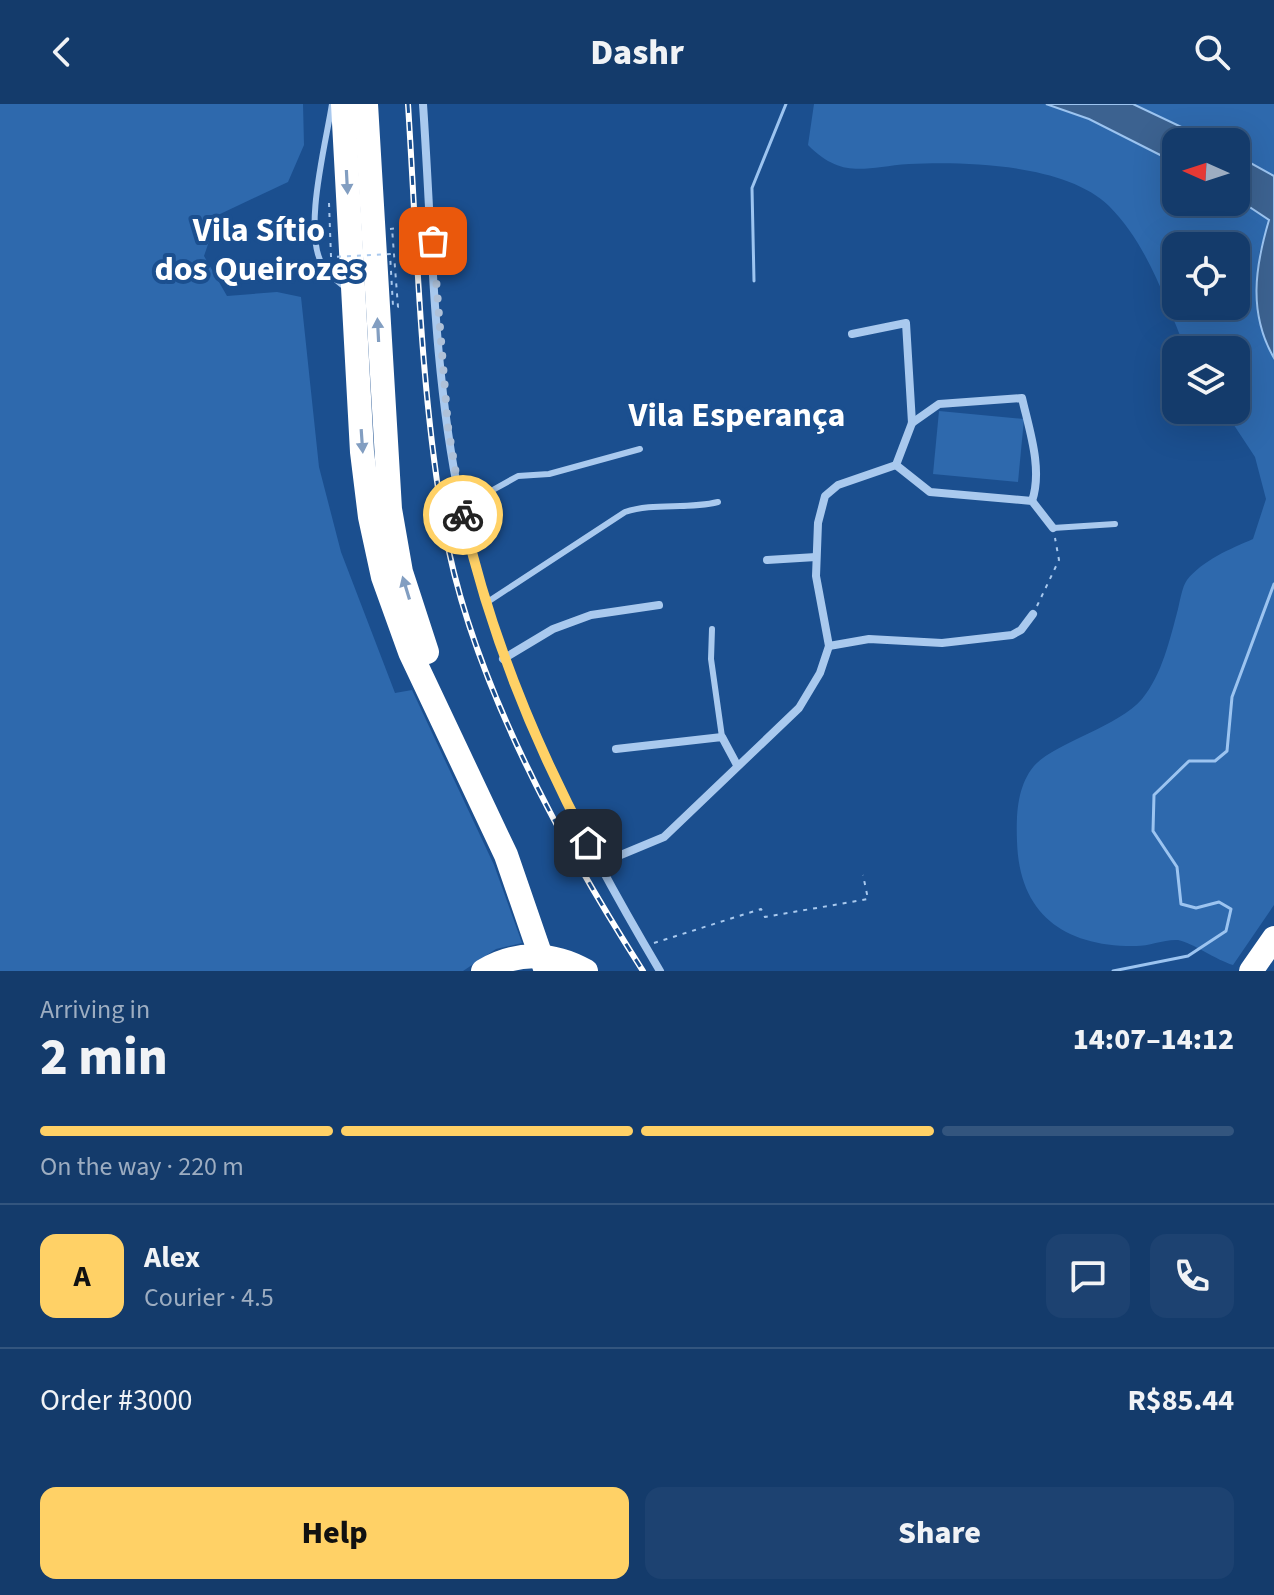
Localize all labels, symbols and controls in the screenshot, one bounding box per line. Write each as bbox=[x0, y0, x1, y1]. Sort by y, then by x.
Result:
text: Dashr bbox=[590, 27, 684, 78]
icon: back bbox=[40, 30, 84, 74]
icon: search bbox=[1190, 30, 1234, 74]
north arrow bbox=[1162, 128, 1250, 216]
map controls bbox=[1162, 128, 1250, 424]
one-way arrow bbox=[341, 170, 354, 195]
district label: Vila Sítio dos Queirozes bbox=[154, 206, 364, 294]
pin bbox=[399, 207, 467, 275]
icon: bag bbox=[411, 219, 455, 263]
button: locate bbox=[1162, 232, 1250, 320]
one-way arrow bbox=[371, 317, 384, 342]
button: layers bbox=[1162, 336, 1250, 424]
district label: Vila Esperança bbox=[628, 391, 845, 440]
one-way arrow bbox=[356, 429, 369, 454]
courier bbox=[423, 475, 503, 555]
icon: bike bbox=[441, 493, 485, 537]
one-way arrow bbox=[399, 575, 412, 599]
pin bbox=[554, 809, 622, 877]
icon: home bbox=[566, 821, 610, 865]
text: Arriving in bbox=[40, 991, 150, 1028]
text: 14:07–14:12 bbox=[1073, 1018, 1234, 1061]
text: 2 min bbox=[40, 1021, 168, 1095]
text: On the way · 220 m bbox=[40, 1148, 244, 1185]
button: chat bbox=[1046, 1234, 1130, 1318]
button: phone bbox=[1150, 1234, 1234, 1318]
text: Alex bbox=[144, 1236, 200, 1279]
text: A bbox=[73, 1255, 91, 1298]
text: Courier · 4.5 bbox=[144, 1279, 274, 1316]
text: Order #3000 bbox=[40, 1379, 193, 1422]
text: R$85.44 bbox=[1127, 1379, 1234, 1422]
button: Help bbox=[40, 1487, 629, 1579]
button: Share bbox=[645, 1487, 1234, 1579]

